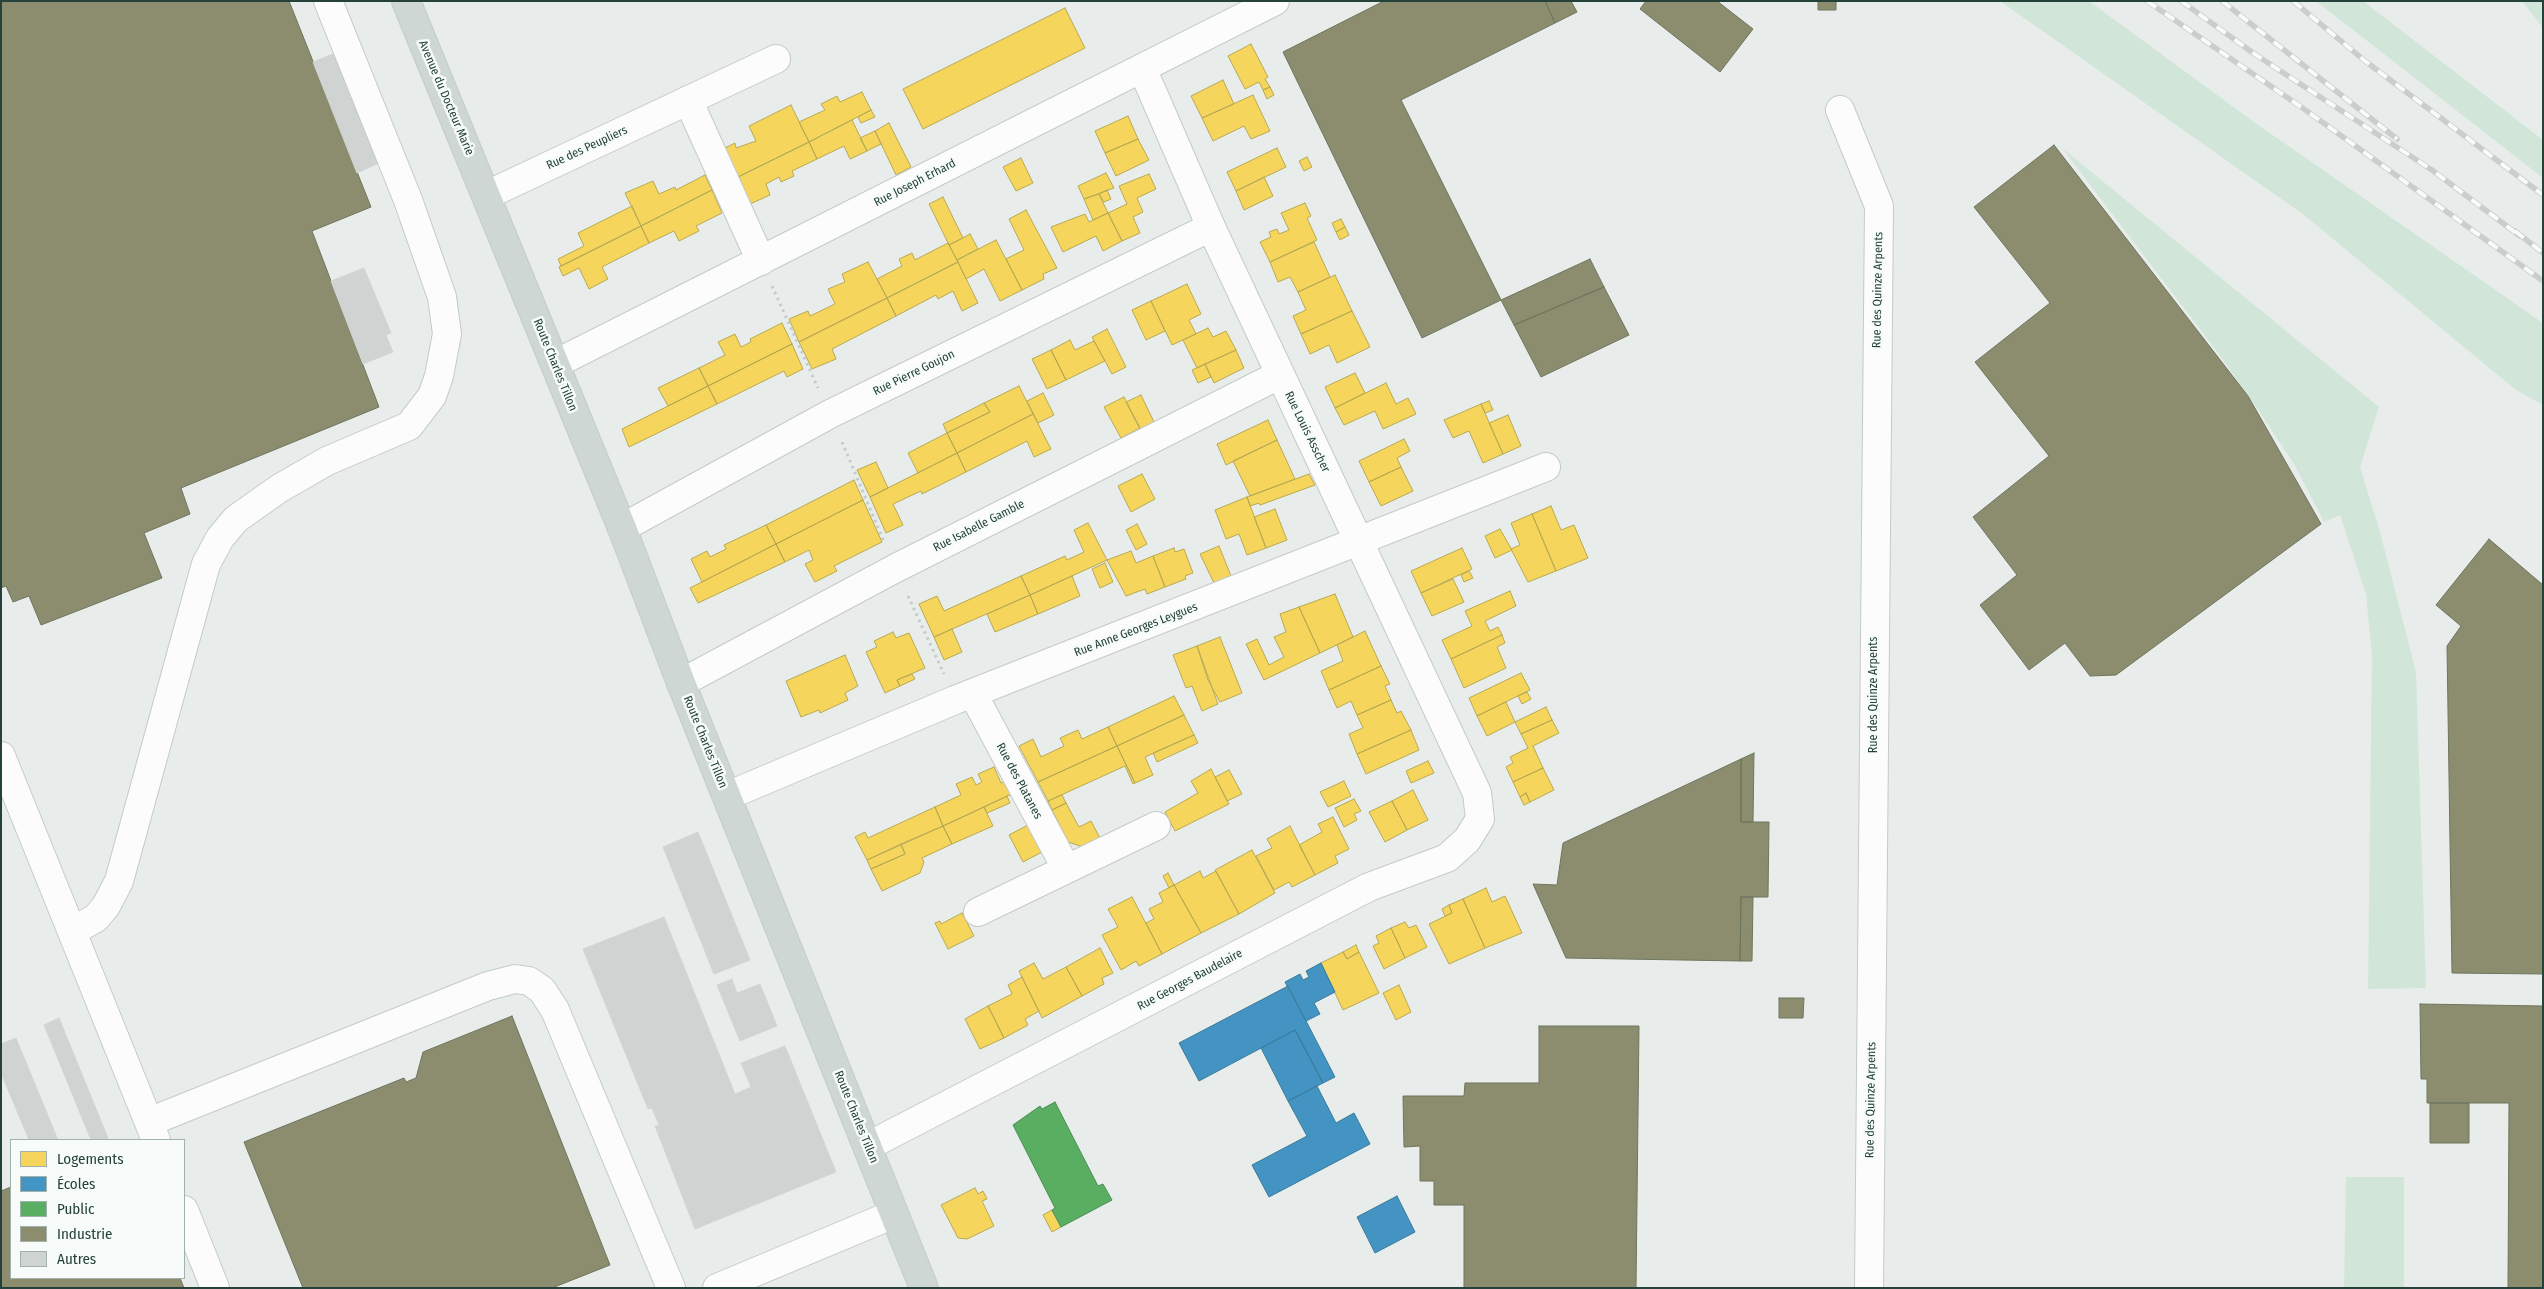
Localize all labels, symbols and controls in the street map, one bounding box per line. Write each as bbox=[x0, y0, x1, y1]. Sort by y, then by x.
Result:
street label: Avenue du Docteur Marie bbox=[415, 38, 477, 158]
street label: Rue des Peupliers bbox=[544, 123, 630, 173]
street label: Rue Joseph Erhard bbox=[872, 156, 958, 210]
street label: Rue des Quinze Arpents bbox=[1870, 232, 1886, 348]
street label: Route Charles Tillon bbox=[530, 317, 580, 413]
street label: Rue Pierre Goujon bbox=[871, 347, 957, 399]
street label: Rue Louis Asscher bbox=[1281, 389, 1333, 475]
street label: Rue Isabelle Gamble bbox=[931, 497, 1027, 555]
street label: Rue Anne Georges Leygues bbox=[1072, 600, 1200, 660]
street label: Rue des Quinze Arpents bbox=[1867, 637, 1881, 753]
street label: Route Charles Tillon bbox=[680, 694, 730, 790]
street label: Rue des Platanes bbox=[993, 740, 1045, 822]
street label: Rue Georges Baudelaire bbox=[1135, 946, 1245, 1014]
street label: Rue des Quinze Arpents bbox=[1863, 1042, 1879, 1158]
street label: Route Charles Tillon bbox=[831, 1069, 881, 1165]
legend bbox=[10, 1139, 185, 1279]
text: Logements bbox=[57, 1150, 124, 1168]
text: Écoles bbox=[57, 1175, 95, 1193]
text: Public bbox=[57, 1200, 94, 1218]
text: Industrie bbox=[57, 1225, 112, 1243]
text: Autres bbox=[57, 1250, 96, 1268]

